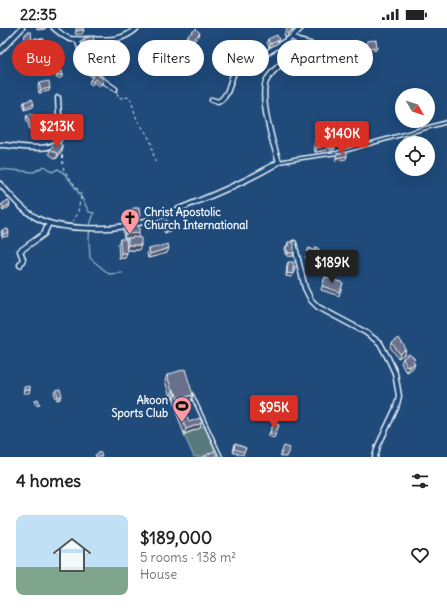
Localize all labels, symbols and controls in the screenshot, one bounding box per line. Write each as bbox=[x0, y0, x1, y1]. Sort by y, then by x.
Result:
text: 22:35 bbox=[20, 5, 57, 24]
chip: Buy bbox=[12, 40, 65, 76]
chip: Rent bbox=[73, 40, 130, 76]
chip: Filters bbox=[138, 40, 204, 76]
chip: New bbox=[212, 40, 269, 76]
chip: Apartment bbox=[277, 40, 373, 76]
north arrow bbox=[395, 88, 435, 128]
map controls bbox=[395, 88, 435, 176]
pin: $213K bbox=[29, 114, 85, 148]
text: $213K bbox=[40, 118, 74, 135]
pin: $140K bbox=[314, 121, 370, 155]
text: $140K bbox=[324, 125, 360, 142]
button: locate bbox=[395, 136, 435, 176]
place label: Christ Apostolic Church International bbox=[144, 205, 248, 232]
church icon: Christ Apostolic Church International bbox=[119, 207, 141, 235]
pin: $189K bbox=[304, 250, 360, 284]
text: $189K bbox=[314, 254, 350, 271]
place label: Akoon Sports Club bbox=[111, 393, 169, 421]
sports icon: Akoon Sports Club bbox=[171, 395, 193, 423]
pin: $95K bbox=[250, 395, 298, 429]
text: $95K bbox=[259, 399, 289, 416]
text: 4 homes bbox=[16, 470, 81, 492]
icon: filters bbox=[409, 470, 431, 492]
text: $189,000 bbox=[140, 527, 212, 549]
icon: home bbox=[48, 531, 96, 579]
icon: heart bbox=[409, 544, 431, 566]
text: 5 rooms · 138 m² bbox=[140, 549, 236, 566]
text: House bbox=[140, 566, 177, 583]

